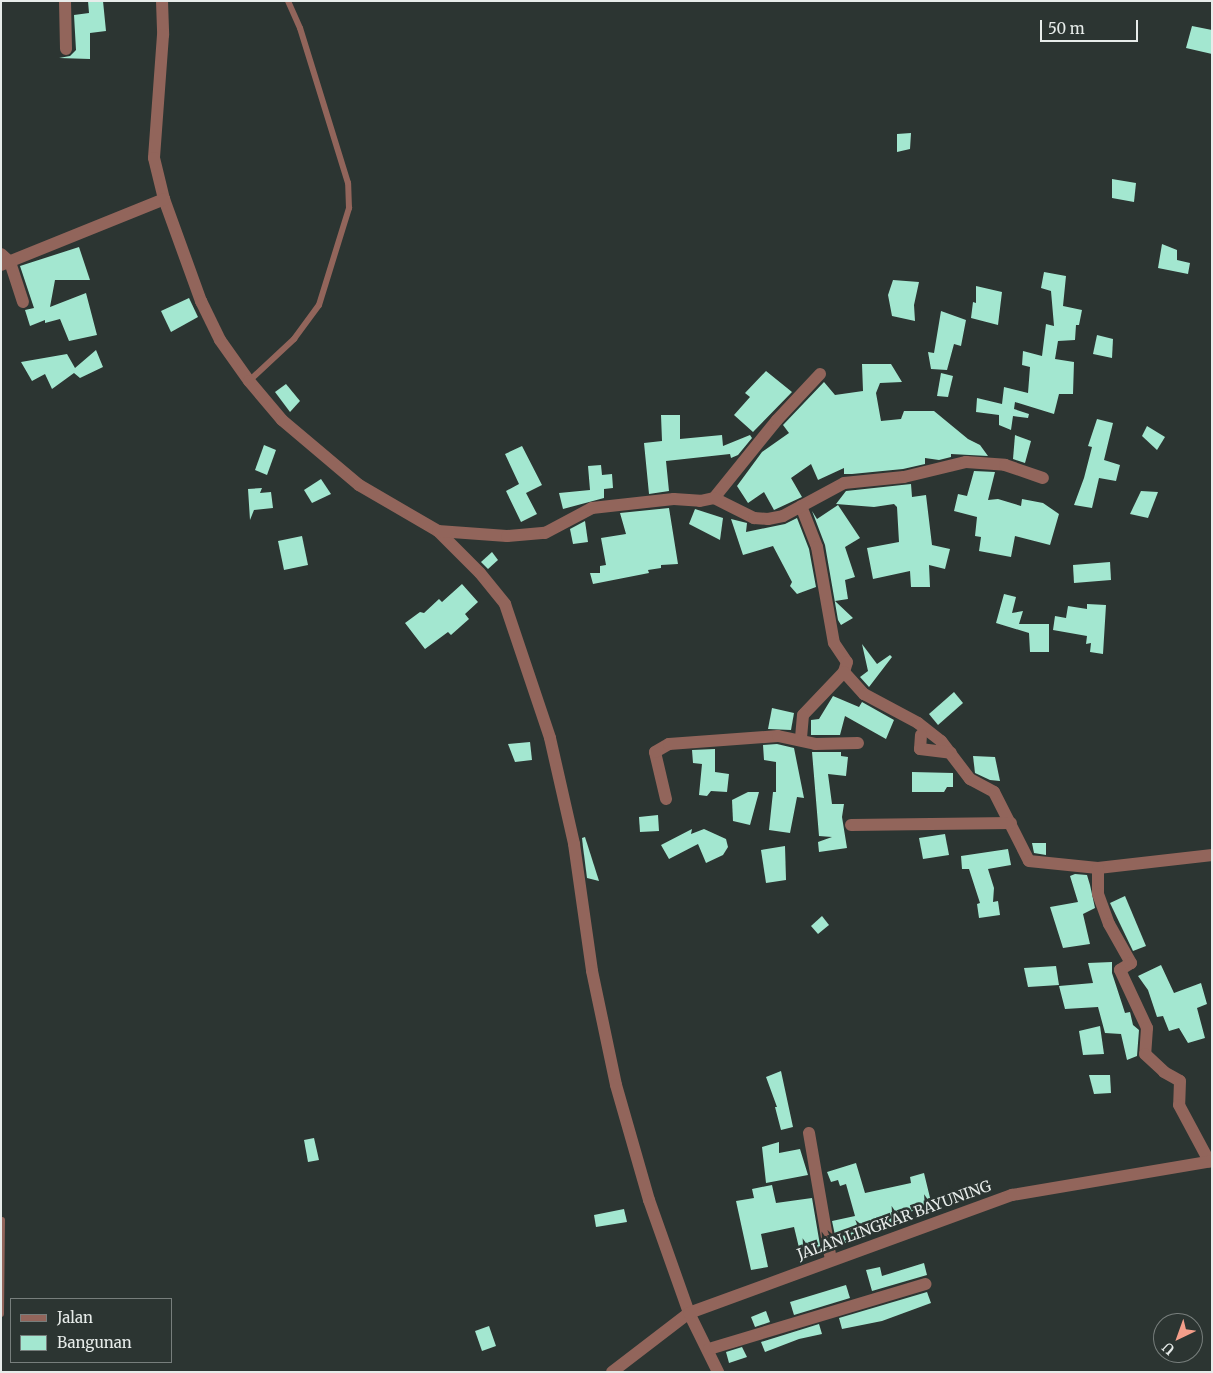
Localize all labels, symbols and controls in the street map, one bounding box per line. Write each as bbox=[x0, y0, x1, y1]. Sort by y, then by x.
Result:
scale bar bbox=[1043, 10, 1140, 42]
text: 50 m bbox=[1048, 19, 1085, 38]
street label: JALAN LINGKAR BAYUNING bbox=[795, 1177, 993, 1263]
legend bbox=[10, 1298, 172, 1363]
text: Jalan bbox=[57, 1308, 93, 1327]
north arrow bbox=[1153, 1313, 1203, 1363]
text: Bangunan bbox=[57, 1333, 132, 1352]
text: U bbox=[1159, 1338, 1179, 1359]

